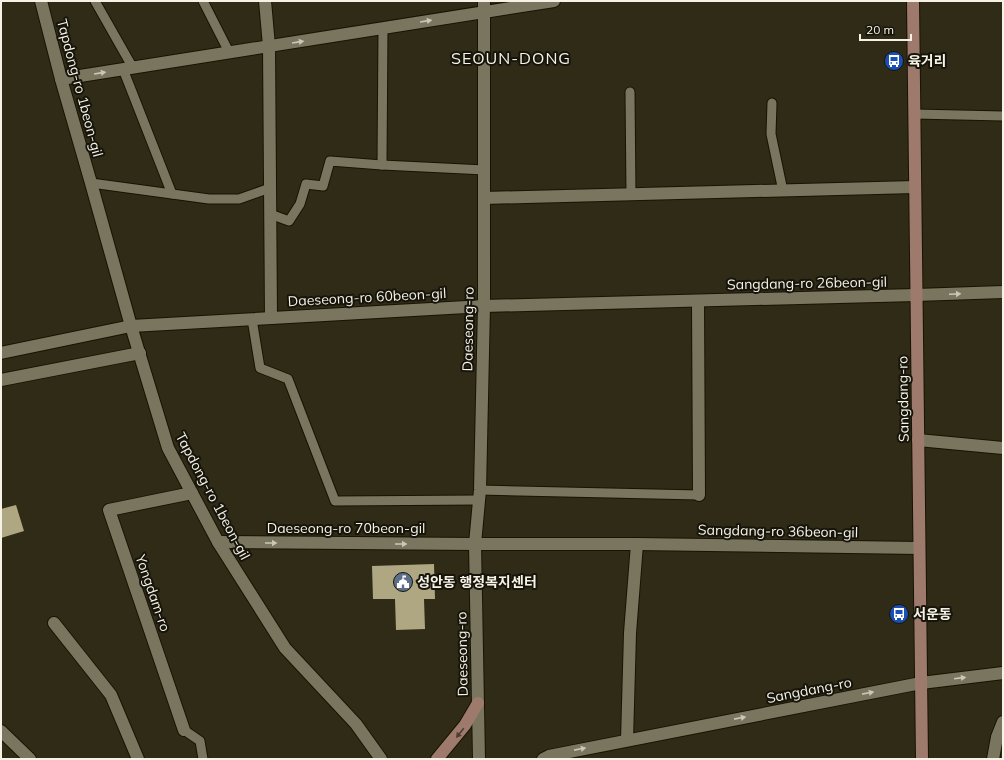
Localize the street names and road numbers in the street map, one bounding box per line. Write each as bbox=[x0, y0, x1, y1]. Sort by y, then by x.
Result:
street label: Tapdong-ro 1beon-gil bbox=[53, 17, 107, 159]
street label: Sangdang-ro 26beon-gil bbox=[727, 273, 887, 293]
street label: Daeseong-ro 60beon-gil bbox=[287, 284, 447, 310]
street label: Daeseong-ro bbox=[458, 287, 478, 371]
street label: Sangdang-ro bbox=[893, 356, 913, 442]
street label: Tapdong-ro 1beon-gil bbox=[172, 429, 254, 563]
street label: Daeseong-ro 70beon-gil bbox=[267, 519, 425, 537]
street label: Sangdang-ro 36beon-gil bbox=[698, 521, 858, 541]
street label: Yongdam-ro bbox=[131, 551, 175, 634]
street label: Daeseong-ro bbox=[452, 612, 472, 696]
street label: Sangdang-ro bbox=[765, 673, 853, 707]

